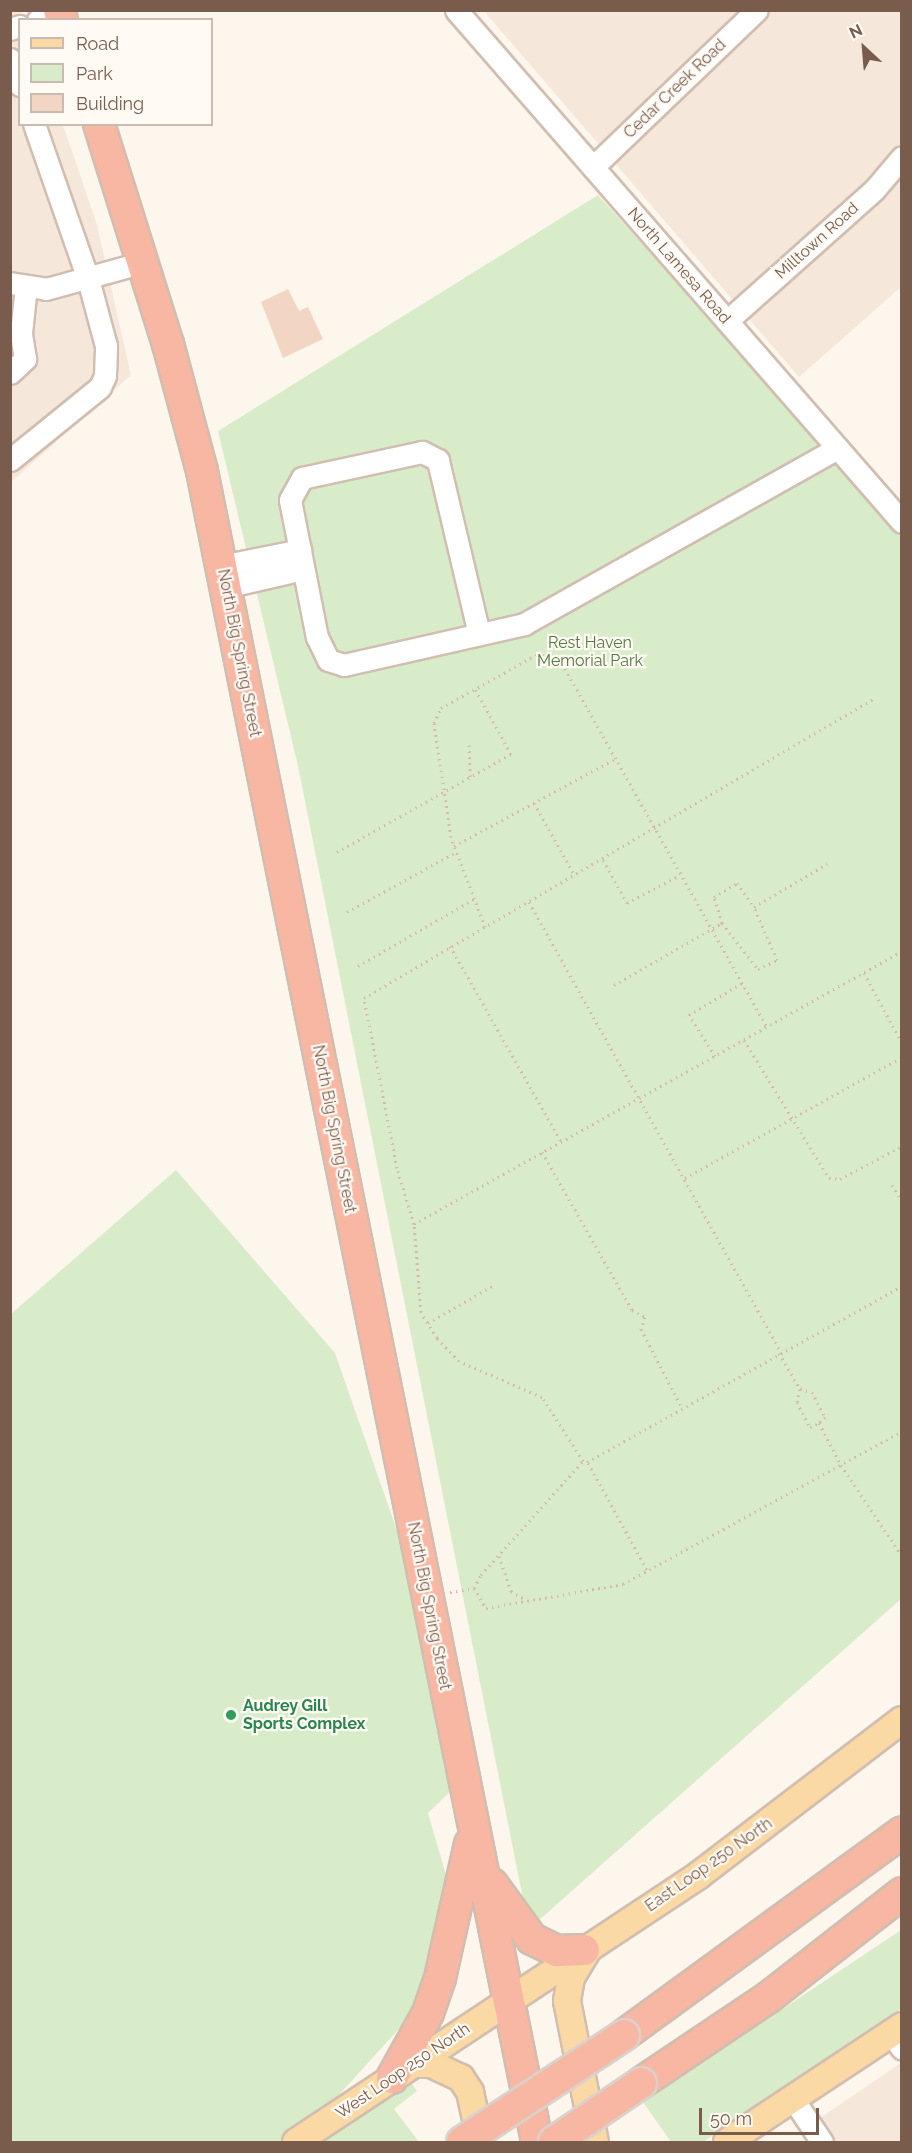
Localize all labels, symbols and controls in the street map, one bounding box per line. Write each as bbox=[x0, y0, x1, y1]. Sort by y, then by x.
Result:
legend bbox=[18, 18, 213, 126]
north arrow bbox=[834, 18, 894, 78]
text: N bbox=[846, 20, 866, 43]
text: Road bbox=[76, 33, 119, 54]
street label: Cedar Creek Road bbox=[620, 35, 730, 143]
text: Park bbox=[76, 63, 113, 84]
text: Building bbox=[76, 93, 144, 114]
street label: Milltown Road bbox=[771, 199, 863, 283]
street label: North Lamesa Road bbox=[623, 204, 735, 328]
street label: North Big Spring Street bbox=[213, 567, 265, 739]
park label: Rest Haven Memorial Park bbox=[537, 633, 643, 671]
street label: North Big Spring Street bbox=[308, 1043, 360, 1215]
street label: North Big Spring Street bbox=[403, 1520, 455, 1692]
place label: Audrey Gill Sports Complex bbox=[243, 1696, 365, 1734]
marker: Audrey Gill Sports Complex bbox=[224, 1708, 238, 1722]
street label: East Loop 250 North bbox=[642, 1814, 776, 1916]
street label: West Loop 250 North bbox=[332, 2019, 474, 2123]
scale bar bbox=[702, 2096, 822, 2134]
text: 50 m bbox=[710, 2108, 752, 2129]

